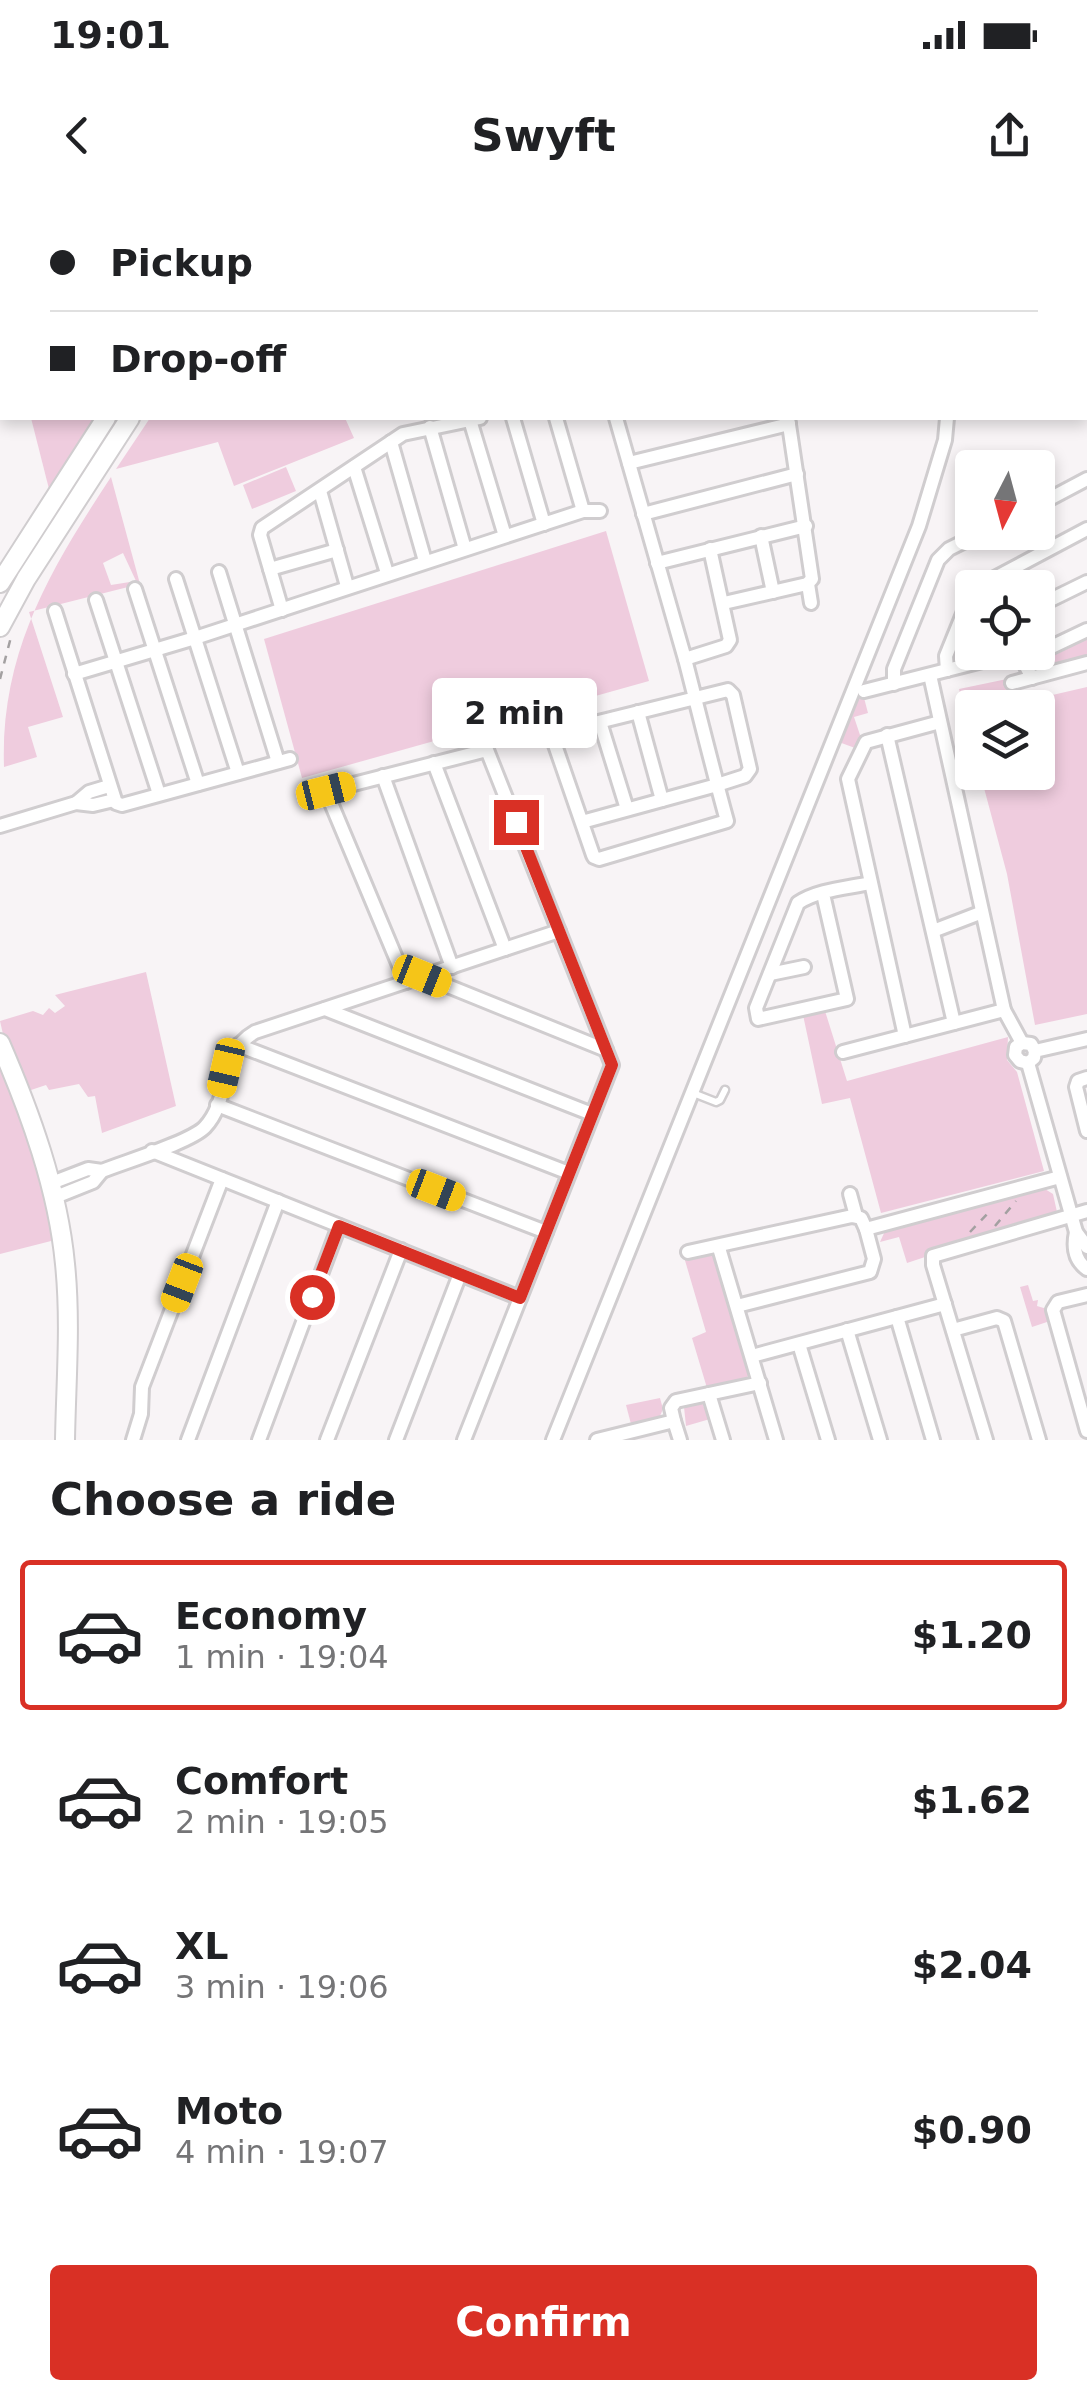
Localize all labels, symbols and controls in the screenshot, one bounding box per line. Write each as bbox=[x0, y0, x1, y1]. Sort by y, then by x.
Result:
text: 19:01 bbox=[50, 13, 171, 57]
icon: back bbox=[50, 108, 105, 163]
icon: share bbox=[982, 108, 1037, 163]
text: Swyft bbox=[471, 109, 616, 162]
text: Pickup bbox=[110, 241, 253, 285]
text: Drop-off bbox=[110, 337, 286, 381]
north arrow bbox=[955, 450, 1055, 550]
map controls bbox=[955, 450, 1055, 790]
button: locate bbox=[955, 570, 1055, 670]
callout: 2 min bbox=[434, 677, 598, 747]
button: layers bbox=[955, 690, 1055, 790]
text: 2 min bbox=[464, 694, 565, 732]
car bbox=[293, 769, 359, 813]
route end bbox=[494, 800, 539, 845]
car bbox=[389, 951, 455, 1001]
car bbox=[205, 1035, 247, 1101]
car bbox=[403, 1165, 469, 1215]
car bbox=[157, 1250, 207, 1316]
route start bbox=[290, 1275, 335, 1320]
text: Choose a ride bbox=[50, 1473, 396, 1526]
icon: car bbox=[55, 1590, 145, 1680]
text: Economy bbox=[175, 1594, 367, 1638]
text: $1.20 bbox=[912, 1613, 1032, 1657]
text: 1 min · 19:04 bbox=[175, 1638, 389, 1676]
icon: car bbox=[55, 1755, 145, 1845]
text: Comfort bbox=[175, 1759, 348, 1803]
text: $1.62 bbox=[912, 1778, 1032, 1822]
text: 2 min · 19:05 bbox=[175, 1803, 389, 1841]
icon: car bbox=[55, 1920, 145, 2010]
text: XL bbox=[175, 1924, 229, 1968]
text: $2.04 bbox=[912, 1943, 1032, 1987]
text: 3 min · 19:06 bbox=[175, 1968, 389, 2006]
icon: car bbox=[55, 2085, 145, 2175]
text: Moto bbox=[175, 2089, 283, 2133]
text: $0.90 bbox=[912, 2108, 1032, 2152]
text: 4 min · 19:07 bbox=[175, 2133, 389, 2171]
button: Confirm bbox=[50, 2265, 1037, 2380]

